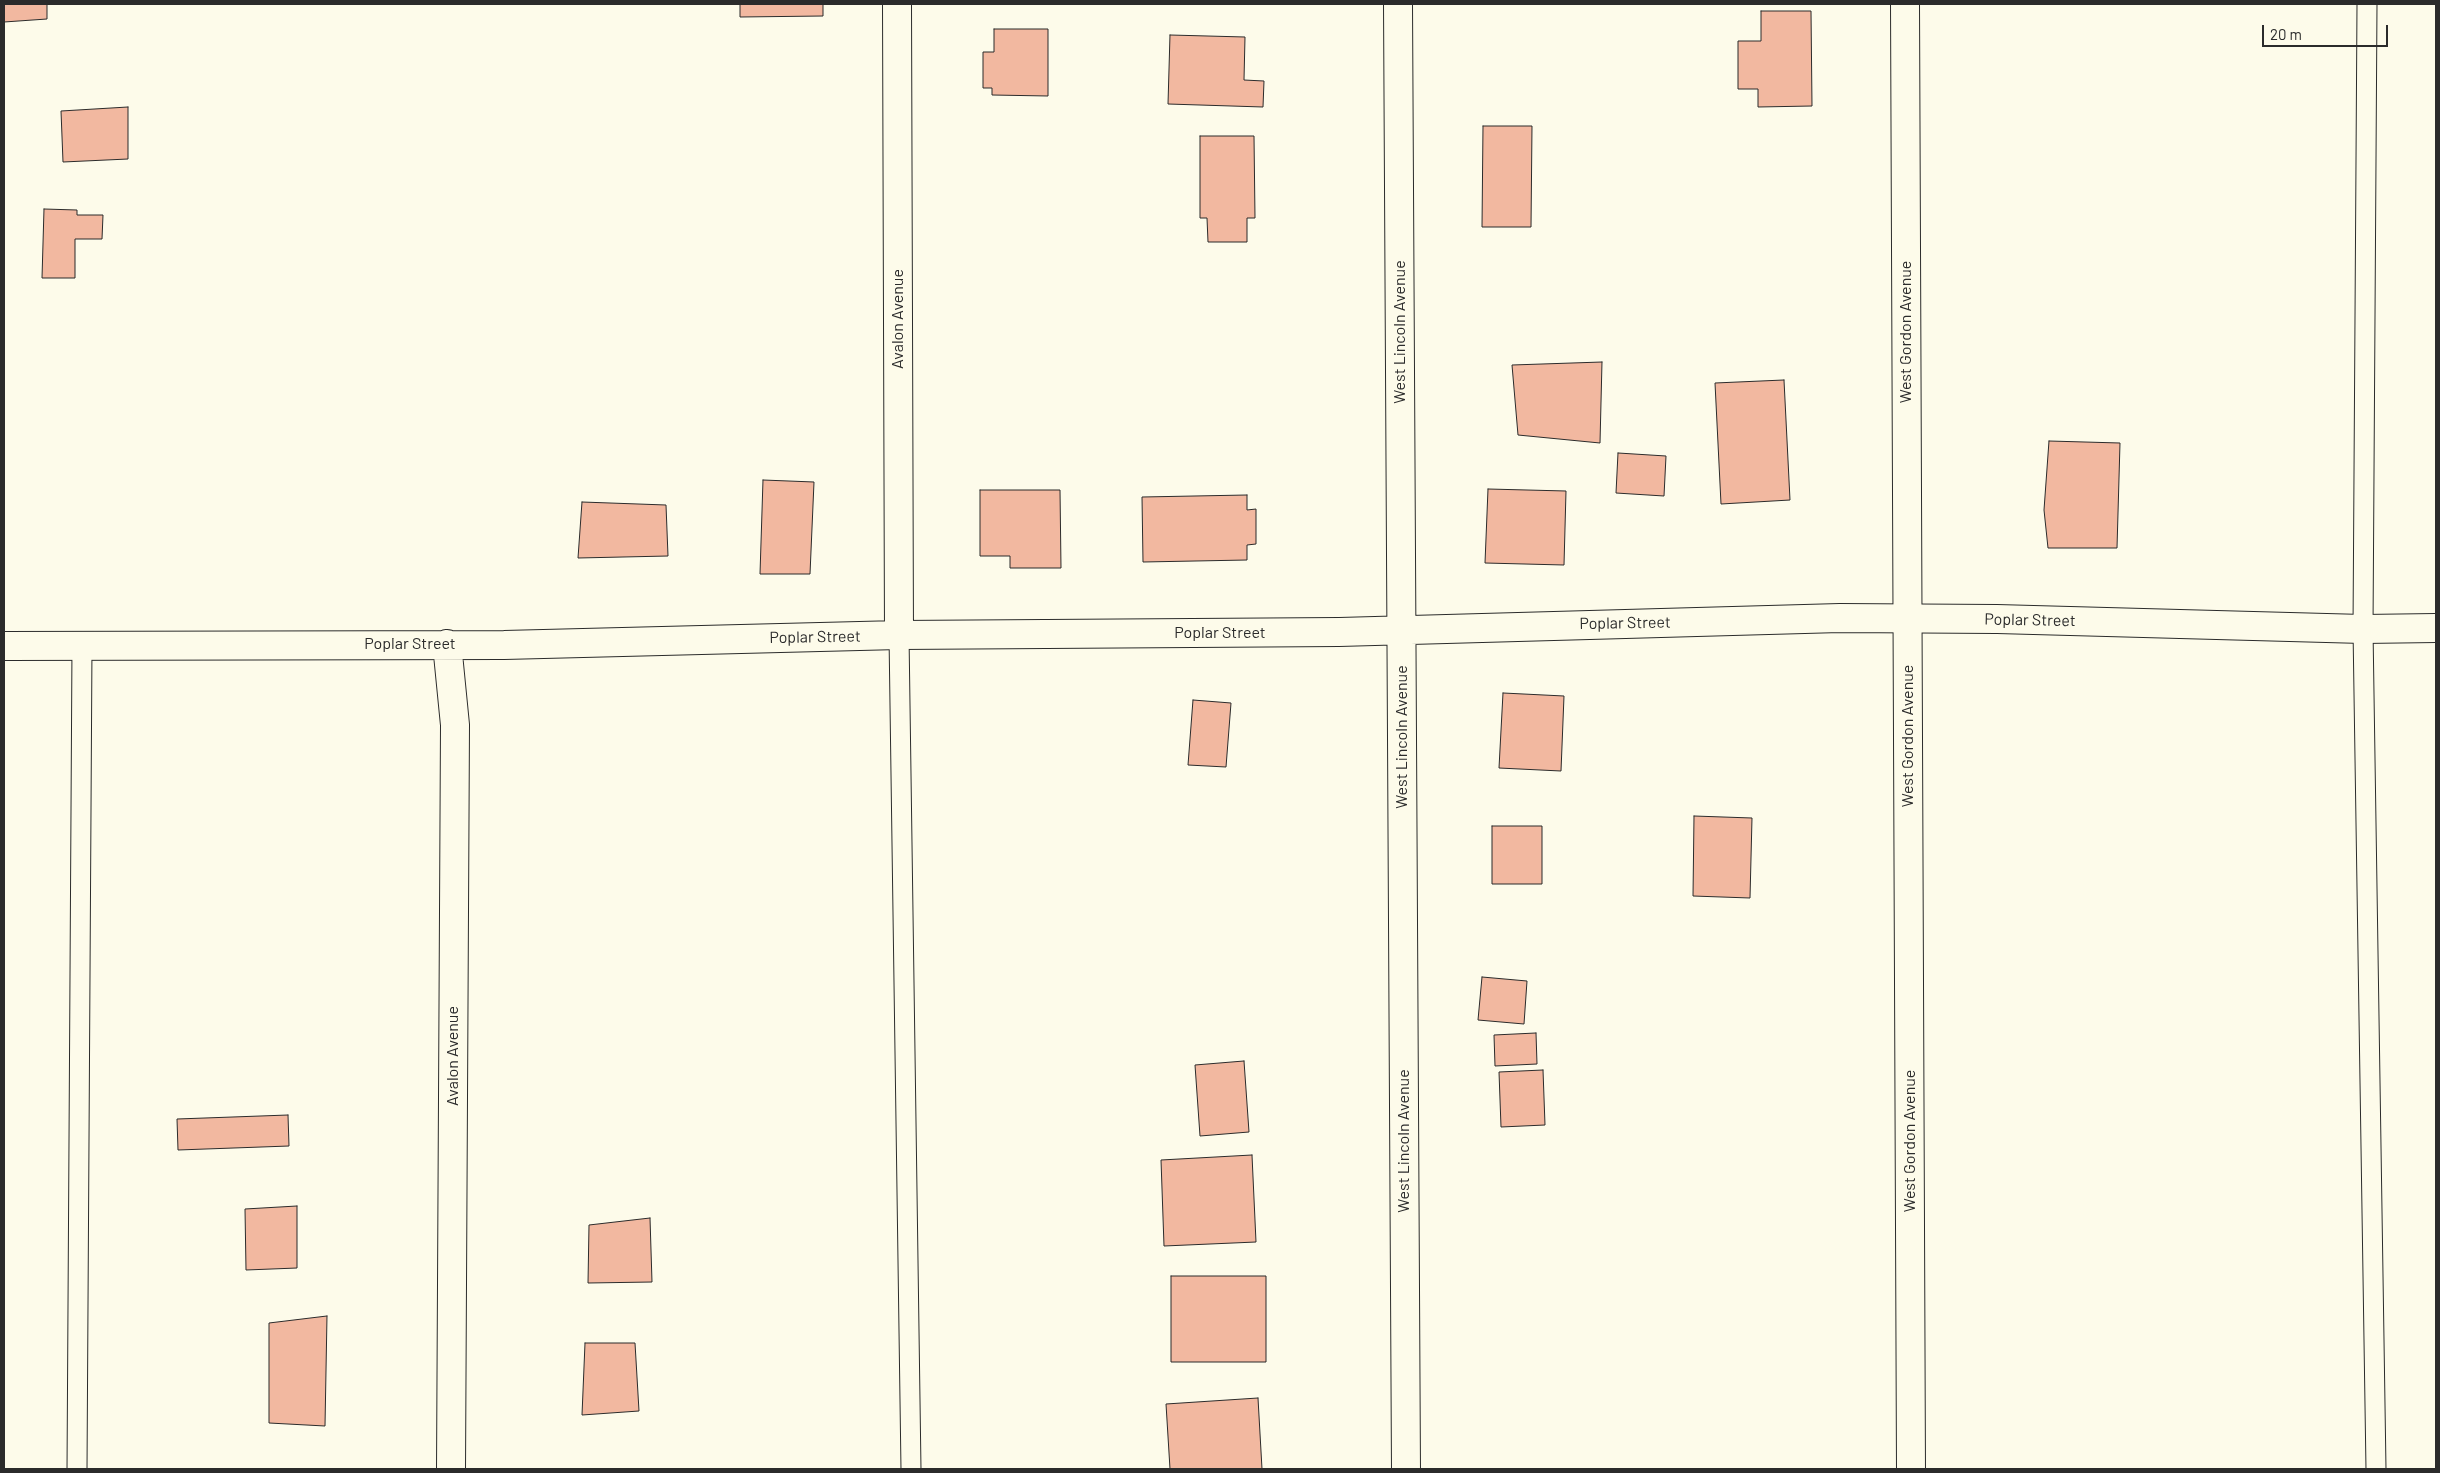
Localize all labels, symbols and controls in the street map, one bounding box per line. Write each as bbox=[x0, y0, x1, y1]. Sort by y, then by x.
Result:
scale bar bbox=[2265, 15, 2391, 47]
text: 20 m bbox=[2270, 25, 2302, 43]
street label: West Lincoln Avenue bbox=[1390, 260, 1410, 404]
street label: West Gordon Avenue bbox=[1896, 261, 1916, 403]
street label: Avalon Avenue bbox=[888, 269, 908, 369]
street label: Poplar Street bbox=[1984, 610, 2076, 630]
street label: Poplar Street bbox=[1579, 613, 1671, 633]
street label: Poplar Street bbox=[1174, 623, 1266, 643]
street label: Poplar Street bbox=[769, 627, 861, 647]
street label: Poplar Street bbox=[364, 634, 456, 654]
street label: West Lincoln Avenue bbox=[1392, 665, 1412, 809]
street label: West Gordon Avenue bbox=[1898, 665, 1918, 807]
street label: Avalon Avenue bbox=[443, 1006, 463, 1106]
street label: West Lincoln Avenue bbox=[1394, 1069, 1414, 1213]
street label: West Gordon Avenue bbox=[1900, 1070, 1920, 1212]

